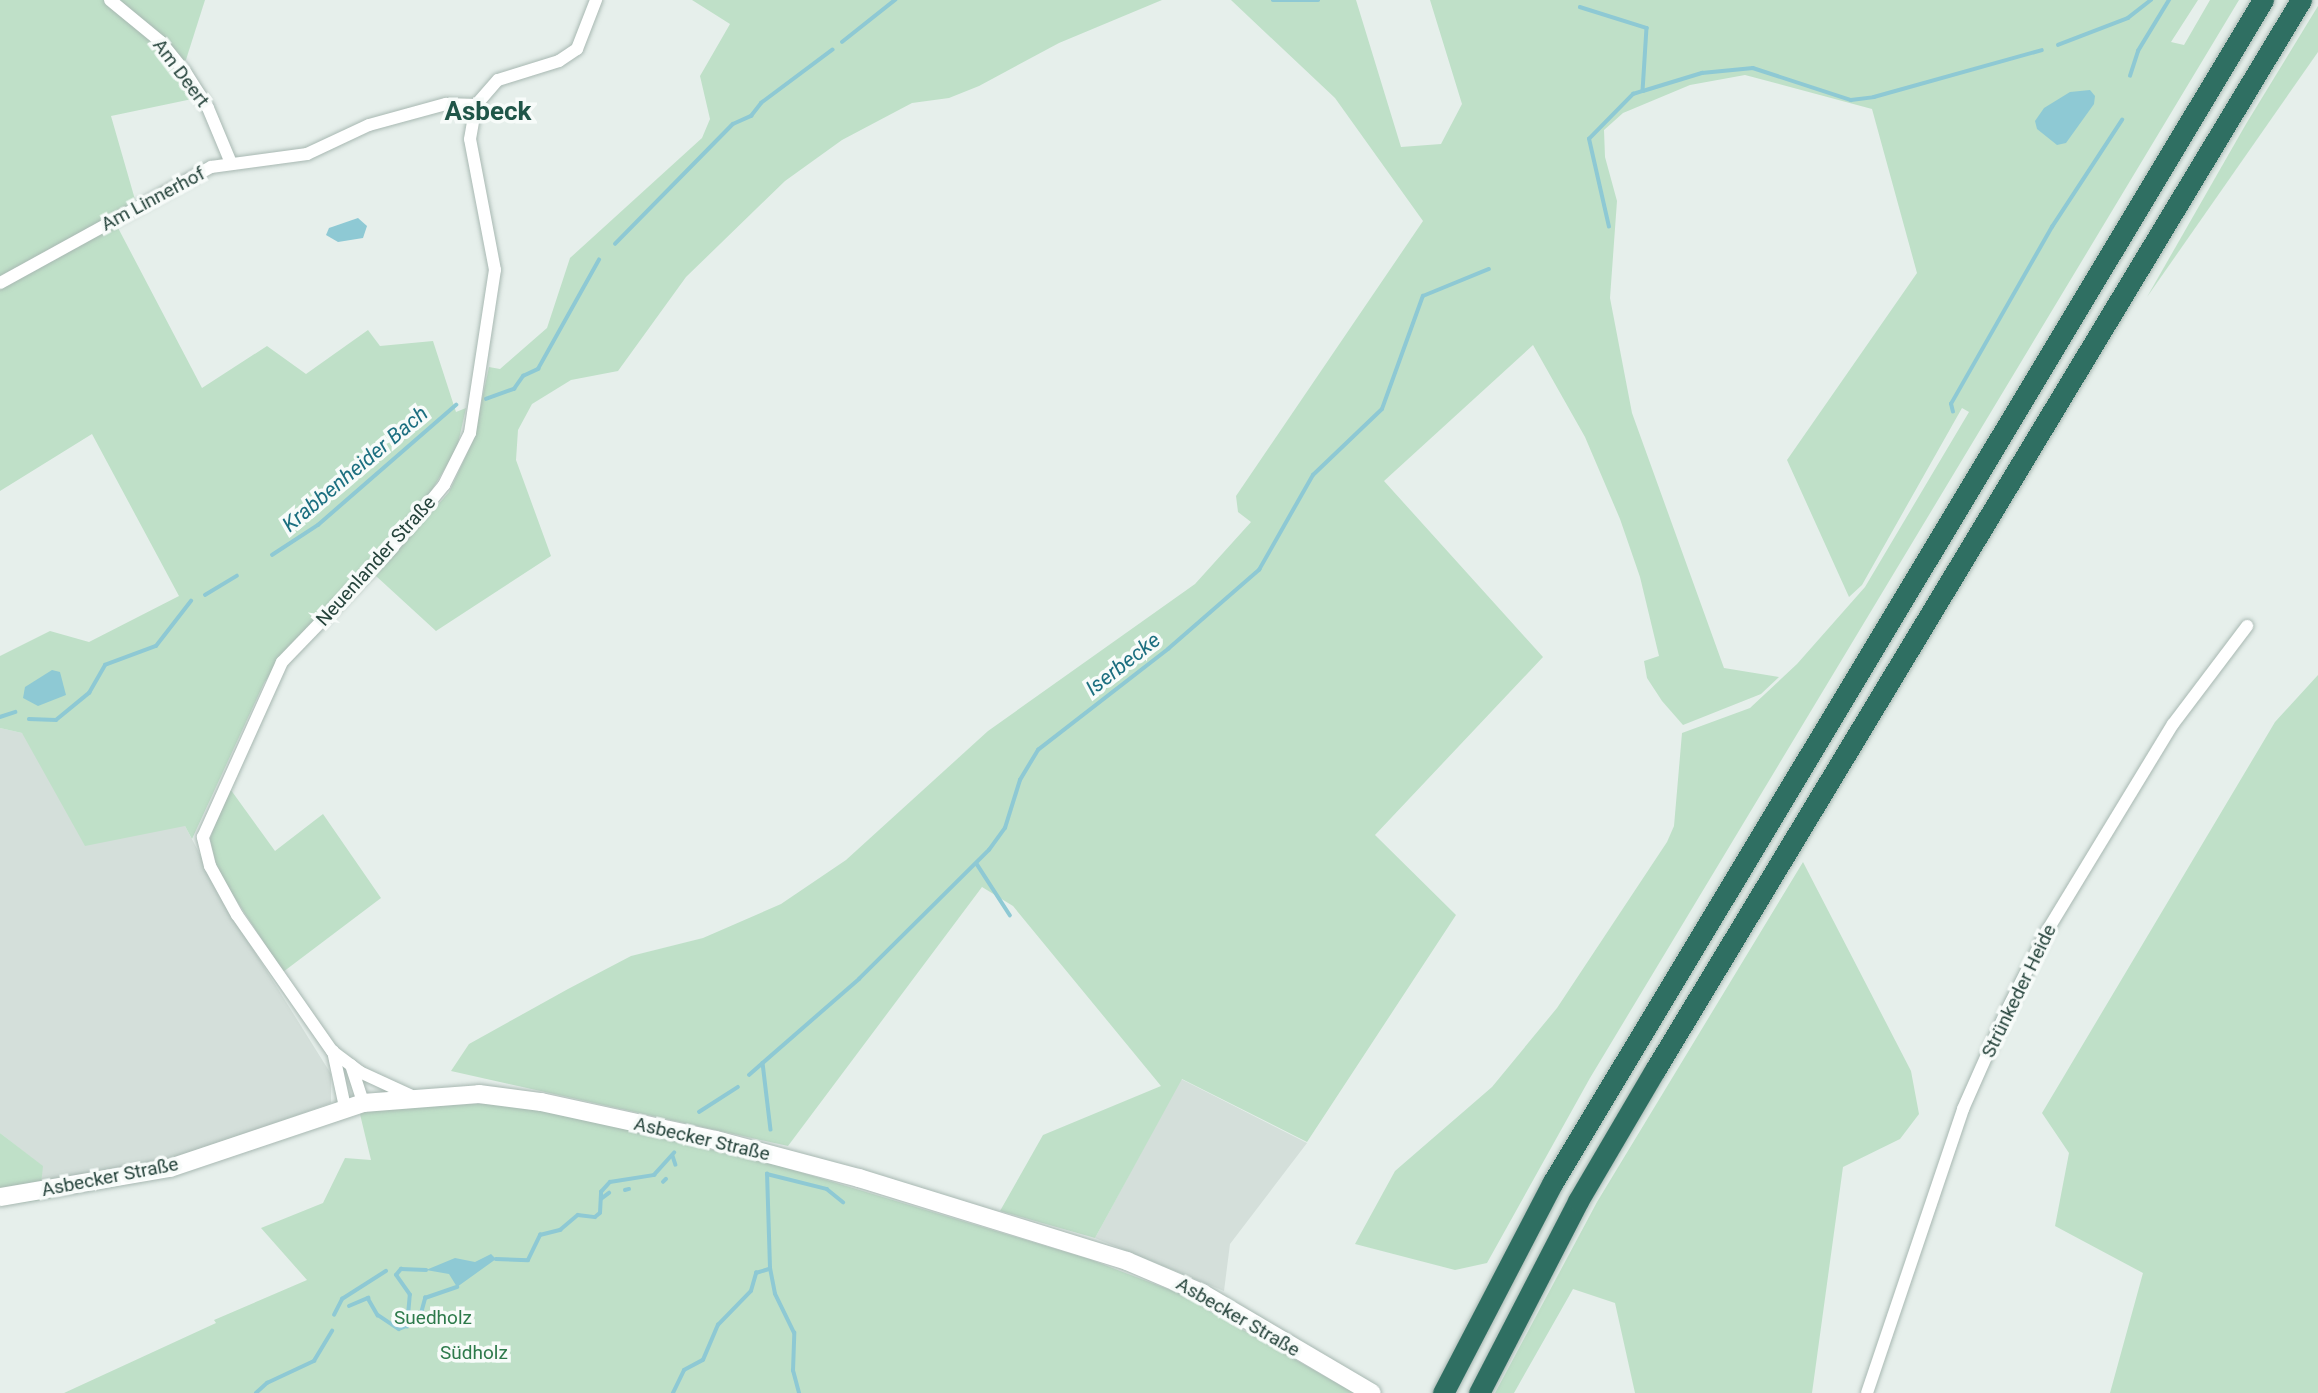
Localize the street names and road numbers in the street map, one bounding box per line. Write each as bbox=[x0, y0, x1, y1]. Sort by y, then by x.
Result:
street label: Am Deert bbox=[148, 34, 214, 112]
street label: Am Linnerhof bbox=[97, 162, 209, 236]
street label: Neuenlander Straße bbox=[312, 491, 440, 631]
street label: Strünkeder Heide bbox=[1977, 921, 2061, 1061]
street label: Asbecker Straße bbox=[632, 1112, 772, 1166]
street label: Asbecker Straße bbox=[40, 1153, 180, 1201]
street label: Asbecker Straße bbox=[1172, 1272, 1304, 1362]

